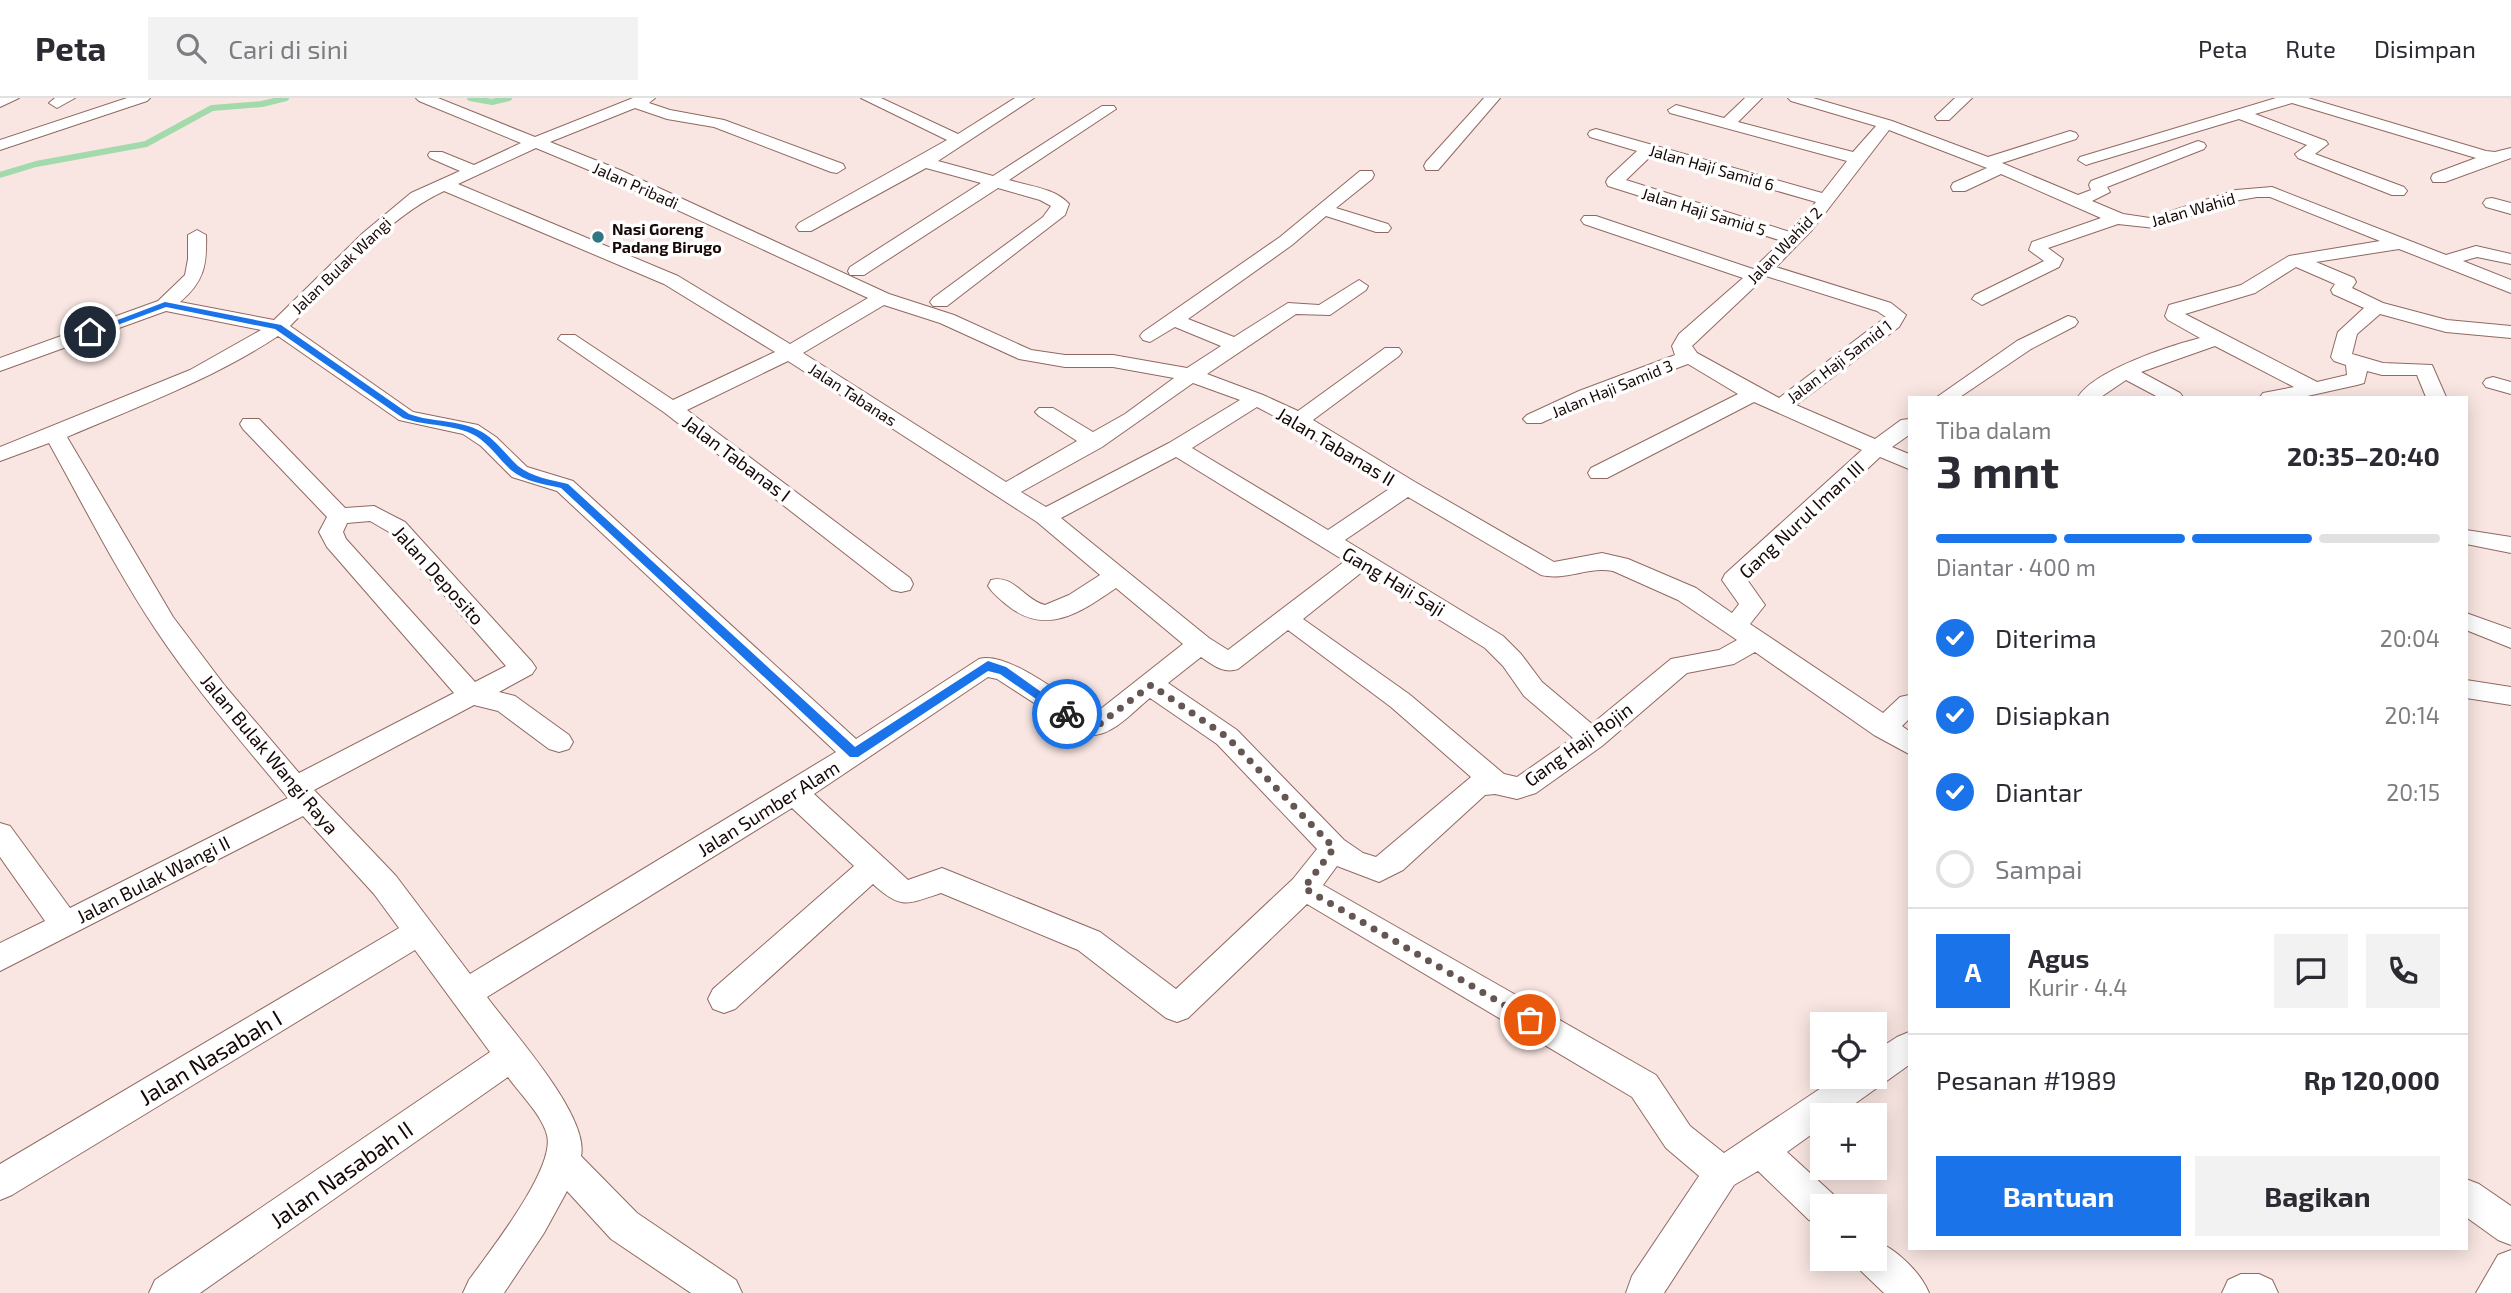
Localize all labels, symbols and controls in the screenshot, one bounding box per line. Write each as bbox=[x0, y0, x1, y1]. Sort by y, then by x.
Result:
search box bbox=[148, 17, 638, 80]
text: Peta bbox=[35, 28, 106, 68]
icon: search bbox=[172, 29, 210, 67]
text: Cari di sini bbox=[228, 33, 348, 64]
text: Peta bbox=[2198, 34, 2247, 63]
text: Rute bbox=[2285, 34, 2336, 63]
text: Disimpan bbox=[2374, 34, 2476, 63]
street label: Jalan Haji Samid 6 bbox=[1647, 140, 1777, 195]
street label: Jalan Pribadi bbox=[590, 158, 682, 212]
street label: Jalan Haji Samid 5 bbox=[1639, 183, 1768, 240]
street label: Jalan Wahid bbox=[2149, 188, 2237, 230]
street label: Jalan Wahid 2 bbox=[1743, 203, 1825, 287]
street label: Jalan Bulak Wangi bbox=[287, 213, 395, 317]
place label: Nasi Goreng Padang Birugo bbox=[612, 219, 722, 256]
marker: Nasi Goreng Padang Birugo bbox=[590, 229, 606, 245]
pin bbox=[60, 302, 120, 362]
icon: home bbox=[71, 313, 109, 351]
street label: Jalan Haji Samid 1 bbox=[1783, 315, 1896, 407]
street label: Jalan Haji Samid 3 bbox=[1549, 355, 1676, 422]
street label: Jalan Tabanas bbox=[805, 359, 901, 429]
street label: Jalan Tabanas II bbox=[1273, 402, 1399, 490]
street label: Jalan Tabanas I bbox=[679, 410, 795, 506]
text: Tiba dalam bbox=[1936, 416, 2051, 444]
text: 20:35–20:40 bbox=[2287, 440, 2440, 471]
text: 3 mnt bbox=[1936, 442, 2059, 497]
street label: Gang Nurul Iman III bbox=[1734, 455, 1868, 583]
street label: Jalan Deposito bbox=[389, 521, 489, 629]
street label: Gang Haji Saji bbox=[1339, 541, 1449, 621]
text: Diantar · 400 m bbox=[1936, 553, 2096, 581]
icon: check bbox=[1936, 619, 1974, 657]
text: Diterima bbox=[1995, 622, 2097, 653]
text: 20:04 bbox=[2380, 624, 2440, 652]
street label: Jalan Bulak Wangi Raya bbox=[196, 669, 344, 839]
courier bbox=[1032, 679, 1102, 749]
icon: bike bbox=[1048, 695, 1086, 733]
icon: check bbox=[1936, 696, 1974, 734]
street label: Gang Haji Rojin bbox=[1519, 697, 1637, 791]
text: Disiapkan bbox=[1995, 699, 2110, 730]
text: 20:14 bbox=[2384, 701, 2440, 729]
street label: Jalan Sumber Alam bbox=[693, 755, 843, 861]
icon: check bbox=[1936, 773, 1974, 811]
text: Diantar bbox=[1995, 776, 2083, 807]
text: 20:15 bbox=[2386, 778, 2440, 806]
street label: Jalan Bulak Wangi II bbox=[72, 830, 234, 928]
text: Sampai bbox=[1995, 853, 2082, 884]
button: chat bbox=[2274, 934, 2348, 1008]
button: phone bbox=[2366, 934, 2440, 1008]
text: Agus bbox=[2028, 942, 2089, 973]
text: A bbox=[1965, 956, 1981, 987]
text: Kurir · 4.4 bbox=[2028, 973, 2127, 1001]
pin bbox=[1500, 990, 1560, 1050]
icon: bag bbox=[1511, 1001, 1549, 1039]
street label: Jalan Nasabah I bbox=[133, 1003, 287, 1111]
map controls bbox=[1810, 1012, 1887, 1271]
button: locate bbox=[1810, 1012, 1887, 1089]
text: Pesanan #1989 bbox=[1936, 1064, 2117, 1095]
text: Rp 120,000 bbox=[2304, 1064, 2440, 1095]
button: + bbox=[1810, 1103, 1887, 1180]
street label: Jalan Nasabah II bbox=[264, 1114, 418, 1234]
button: Bantuan bbox=[1936, 1156, 2181, 1236]
button: Bagikan bbox=[2195, 1156, 2440, 1236]
button: − bbox=[1810, 1194, 1887, 1271]

